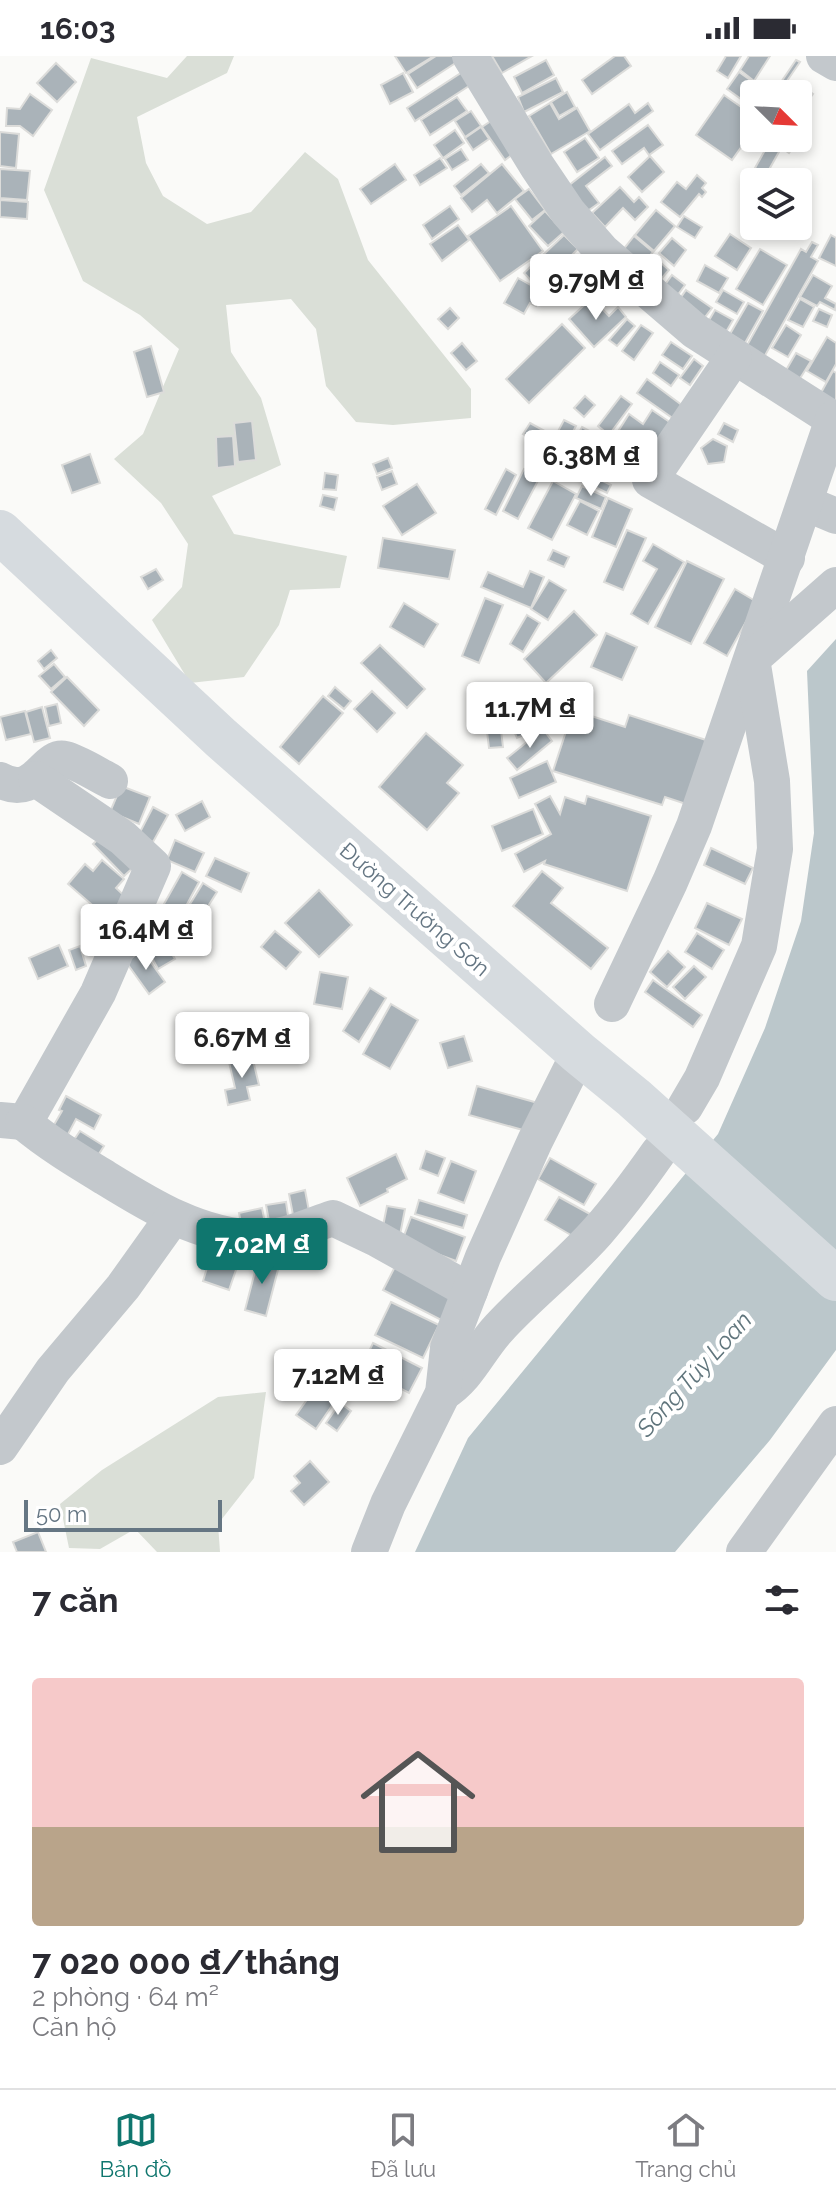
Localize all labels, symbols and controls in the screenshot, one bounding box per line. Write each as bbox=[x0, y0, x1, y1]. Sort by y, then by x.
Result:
text: 16:03 bbox=[40, 11, 116, 46]
north arrow bbox=[740, 80, 812, 152]
map controls bbox=[740, 80, 812, 240]
button: layers bbox=[740, 168, 812, 240]
pin: 9.79M ₫ bbox=[522, 254, 670, 322]
text: 9.79M ₫ bbox=[548, 265, 644, 295]
pin: 6.38M ₫ bbox=[517, 430, 665, 498]
text: 6.38M ₫ bbox=[542, 441, 640, 471]
pin: 11.7M ₫ bbox=[456, 682, 604, 750]
text: 11.7M ₫ bbox=[484, 693, 576, 723]
street label: Đường Trường Sơn bbox=[335, 837, 495, 981]
pin: 16.4M ₫ bbox=[72, 904, 220, 972]
text: 16.4M ₫ bbox=[99, 915, 193, 945]
pin: 6.67M ₫ bbox=[168, 1012, 316, 1080]
text: 6.67M ₫ bbox=[193, 1023, 291, 1053]
pin: 7.02M ₫ bbox=[188, 1218, 336, 1286]
text: 7.02M ₫ bbox=[214, 1229, 310, 1259]
water label: Sông Túy Loan bbox=[630, 1306, 758, 1443]
pin: 7.12M ₫ bbox=[264, 1349, 412, 1417]
text: 7.12M ₫ bbox=[292, 1360, 384, 1390]
scale bar bbox=[24, 1496, 222, 1532]
text: 50 m bbox=[36, 1501, 87, 1527]
icon: filters bbox=[760, 1578, 804, 1622]
text: 7 căn bbox=[32, 1580, 118, 1620]
icon: home bbox=[346, 1730, 490, 1874]
text: 7 020 000 ₫/tháng bbox=[32, 1942, 340, 1982]
text: 2 phòng · 64 m² bbox=[32, 1982, 219, 2012]
text: Căn hộ bbox=[32, 2012, 116, 2042]
tab: Bản đồ bbox=[100, 2108, 171, 2182]
tab: Đã lưu bbox=[371, 2108, 436, 2182]
tab: Trang chủ bbox=[635, 2108, 736, 2182]

